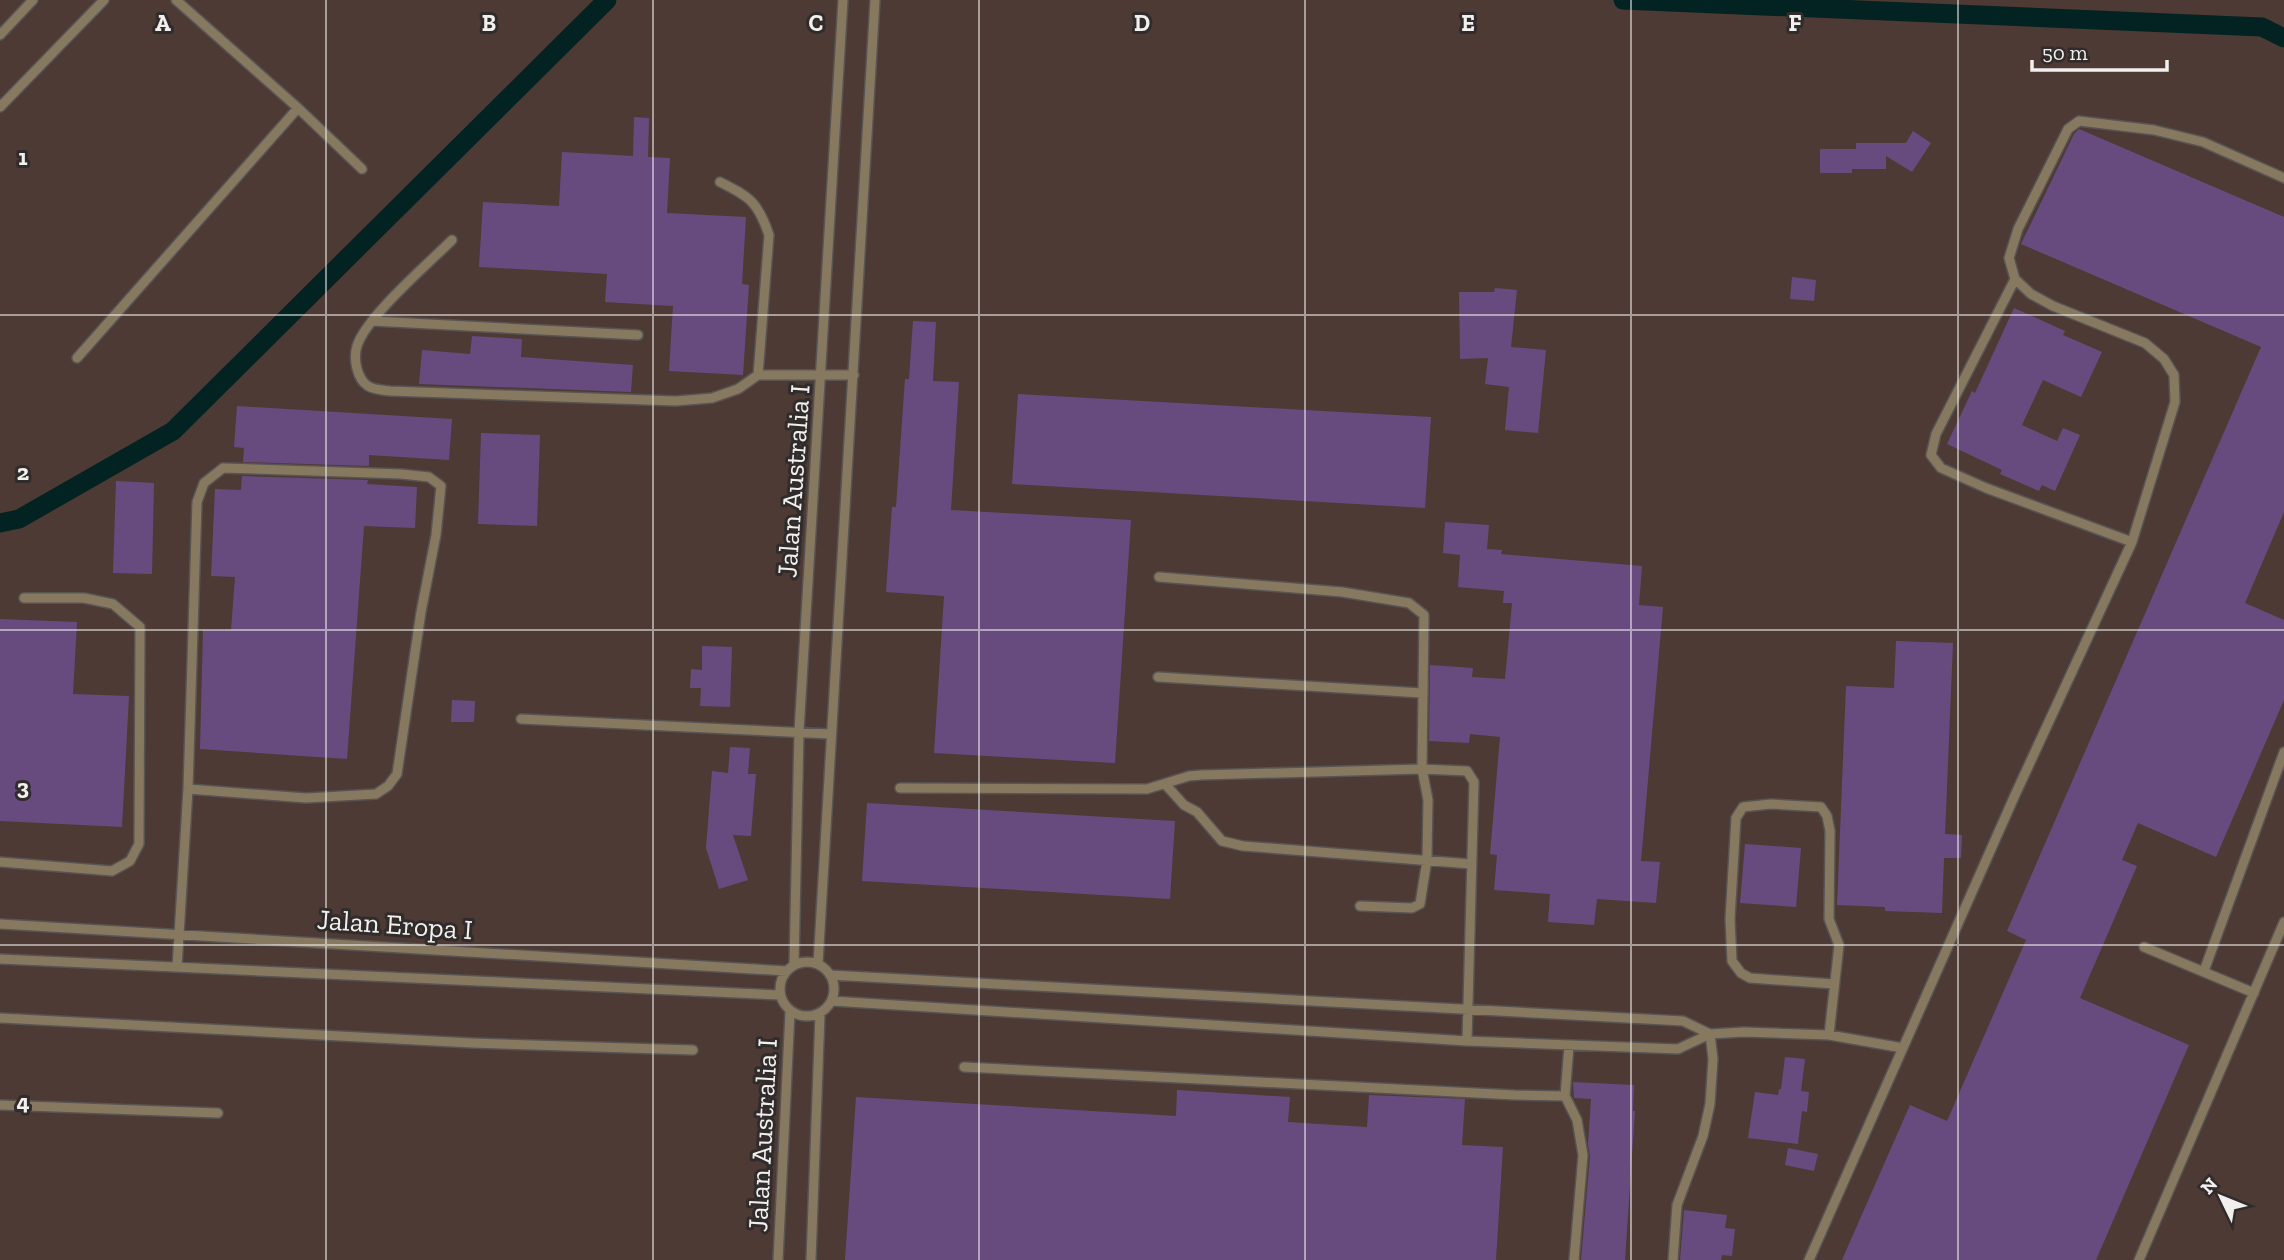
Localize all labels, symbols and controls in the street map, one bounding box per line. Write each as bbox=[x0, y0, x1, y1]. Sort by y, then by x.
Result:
text: A bbox=[155, 9, 171, 37]
text: B bbox=[482, 9, 496, 37]
text: C bbox=[809, 9, 823, 37]
text: D bbox=[1134, 9, 1150, 37]
text: E bbox=[1461, 9, 1475, 37]
text: F bbox=[1788, 9, 1802, 37]
scale bar bbox=[2032, 28, 2167, 72]
text: 50 m bbox=[2042, 40, 2088, 65]
text: 1 bbox=[18, 143, 28, 171]
street label: Jalan Australia I bbox=[770, 383, 817, 579]
text: 2 bbox=[17, 458, 29, 486]
text: 3 bbox=[17, 773, 29, 801]
street label: Jalan Eropa I bbox=[316, 903, 474, 946]
street label: Jalan Australia I bbox=[741, 1038, 784, 1233]
text: 4 bbox=[16, 1088, 30, 1116]
north arrow bbox=[2186, 1162, 2256, 1232]
text: N bbox=[2196, 1173, 2222, 1199]

